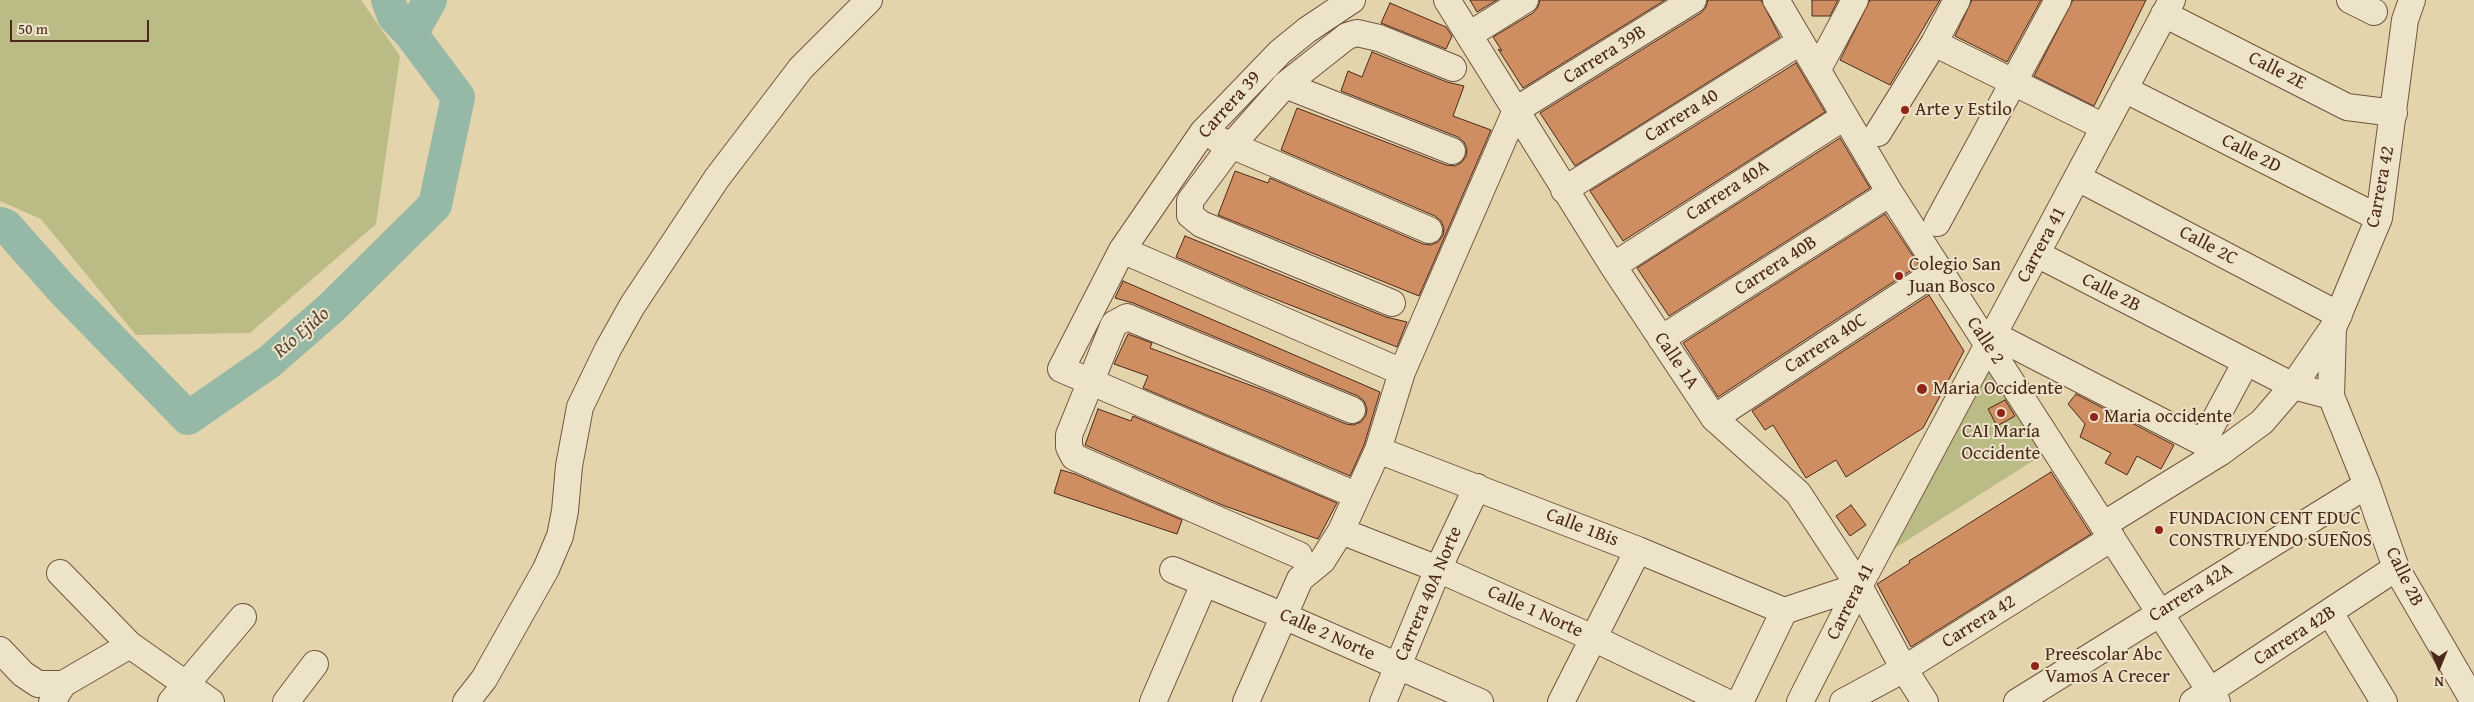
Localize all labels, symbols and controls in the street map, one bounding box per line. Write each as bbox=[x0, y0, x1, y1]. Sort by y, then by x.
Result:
scale bar bbox=[12, 10, 151, 42]
text: 50 m bbox=[18, 18, 48, 39]
street label: Carrera 39B bbox=[1559, 21, 1651, 89]
street label: Calle 2E bbox=[2244, 47, 2310, 95]
street label: Carrera 39 bbox=[1194, 67, 1266, 143]
street label: Carrera 40 bbox=[1641, 84, 1723, 148]
place label: Arte y Estilo bbox=[1915, 99, 2012, 121]
marker: Arte y Estilo bbox=[1899, 104, 1911, 116]
street label: Calle 2D bbox=[2217, 129, 2285, 179]
street label: Carrera 42 bbox=[2362, 144, 2400, 230]
street label: Carrera 40A bbox=[1682, 156, 1774, 226]
street label: Carrera 41 bbox=[2013, 203, 2071, 287]
street label: Calle 2C bbox=[2175, 221, 2241, 271]
street label: Carrera 40B bbox=[1731, 231, 1821, 301]
place label: Colegio San Juan Bosco bbox=[1909, 254, 2001, 298]
street label: Calle 2B bbox=[2078, 269, 2144, 317]
marker: Colegio San Juan Bosco bbox=[1893, 270, 1905, 282]
water label: Río Ejido bbox=[269, 302, 335, 364]
street label: Carrera 40C bbox=[1781, 309, 1871, 379]
street label: Calle 2 bbox=[1961, 313, 2009, 369]
street label: Calle 1A bbox=[1649, 328, 1703, 394]
place label: Maria Occidente bbox=[1933, 378, 2063, 400]
marker: Maria Occidente bbox=[1915, 382, 1929, 396]
place label: Maria occidente bbox=[2104, 406, 2232, 428]
marker: CAI María Occidente bbox=[1995, 407, 2007, 419]
marker: Maria occidente bbox=[2088, 411, 2100, 423]
place label: CAI María Occidente bbox=[1961, 421, 2041, 465]
street label: Calle 1Bis bbox=[1542, 504, 1622, 552]
place label: FUNDACION CENT EDUC CONSTRUYENDO SUEÑOS bbox=[2169, 508, 2372, 552]
street label: Carrera 40A Norte bbox=[1390, 523, 1468, 665]
marker: FUNDACION CENT EDUC CONSTRUYENDO SUEÑOS bbox=[2153, 524, 2165, 536]
street label: Calle 2B bbox=[2380, 544, 2428, 610]
street label: Carrera 42A bbox=[2145, 558, 2237, 628]
street label: Carrera 41 bbox=[1822, 560, 1880, 644]
street label: Calle 1 Norte bbox=[1484, 581, 1586, 643]
street label: Carrera 42 bbox=[1938, 590, 2020, 654]
street label: Carrera 42B bbox=[2250, 601, 2340, 671]
street label: Calle 2 Norte bbox=[1276, 604, 1378, 666]
north arrow bbox=[2414, 642, 2464, 692]
place label: Preescolar Abc Vamos A Crecer bbox=[2045, 644, 2170, 688]
marker: Preescolar Abc Vamos A Crecer bbox=[2029, 660, 2041, 672]
text: N bbox=[2434, 672, 2444, 692]

